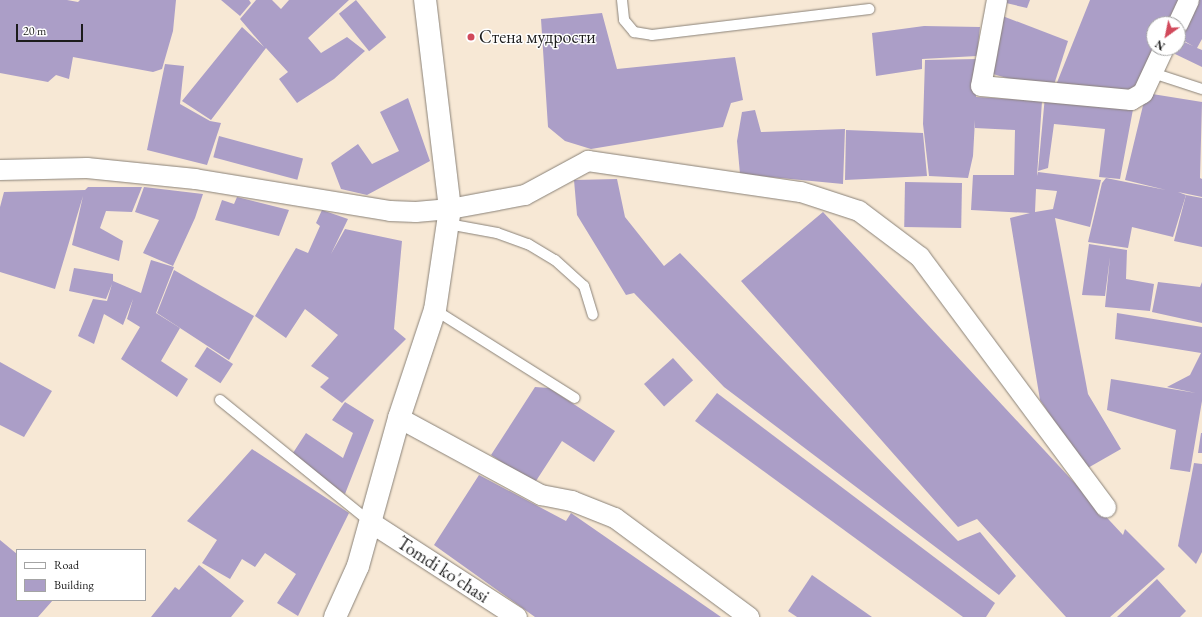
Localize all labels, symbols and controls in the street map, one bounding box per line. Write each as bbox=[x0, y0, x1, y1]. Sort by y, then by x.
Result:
scale bar bbox=[18, 16, 85, 42]
north arrow bbox=[1146, 16, 1186, 56]
text: 20 m bbox=[23, 23, 46, 39]
place label: Стена мудрости bbox=[479, 26, 596, 48]
marker: Стена мудрости bbox=[466, 32, 476, 42]
text: N bbox=[1152, 37, 1168, 54]
street label: Tomdi ko'chasi bbox=[393, 532, 493, 608]
legend bbox=[16, 549, 146, 601]
text: Road bbox=[54, 557, 79, 573]
text: Building bbox=[54, 577, 94, 593]

